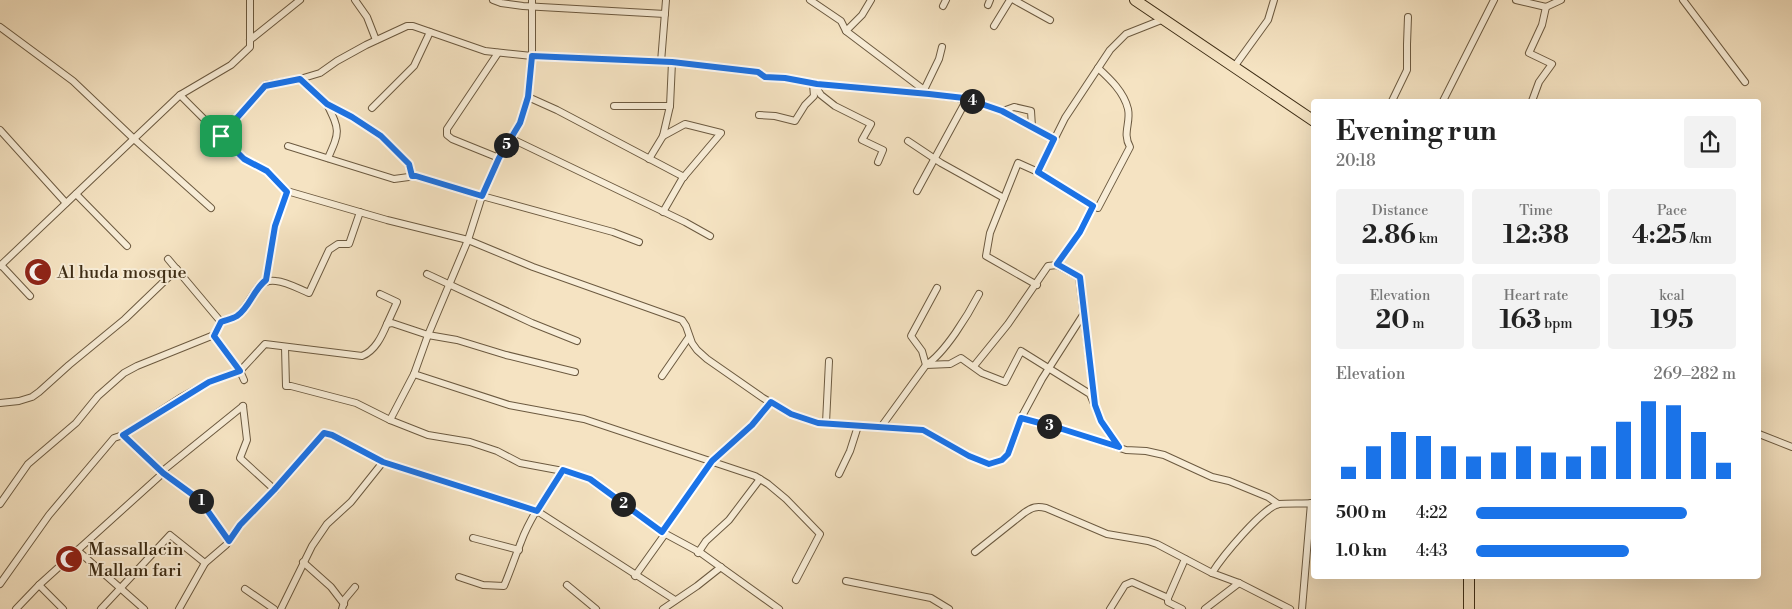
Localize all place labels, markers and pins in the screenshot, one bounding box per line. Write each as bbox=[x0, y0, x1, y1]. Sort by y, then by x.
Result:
pin: 4 bbox=[960, 88, 984, 114]
pin bbox=[200, 115, 242, 157]
pin: 5 bbox=[494, 132, 518, 158]
mosque icon: Al huda mosque bbox=[23, 257, 53, 287]
place label: Al huda mosque bbox=[56, 261, 187, 284]
pin: 3 bbox=[1036, 414, 1062, 438]
pin: 1 bbox=[188, 488, 214, 514]
pin: 2 bbox=[610, 492, 636, 516]
place label: Massallacin Mallam fari bbox=[88, 538, 184, 582]
mosque icon: Massallacin Mallam fari bbox=[54, 544, 84, 574]

